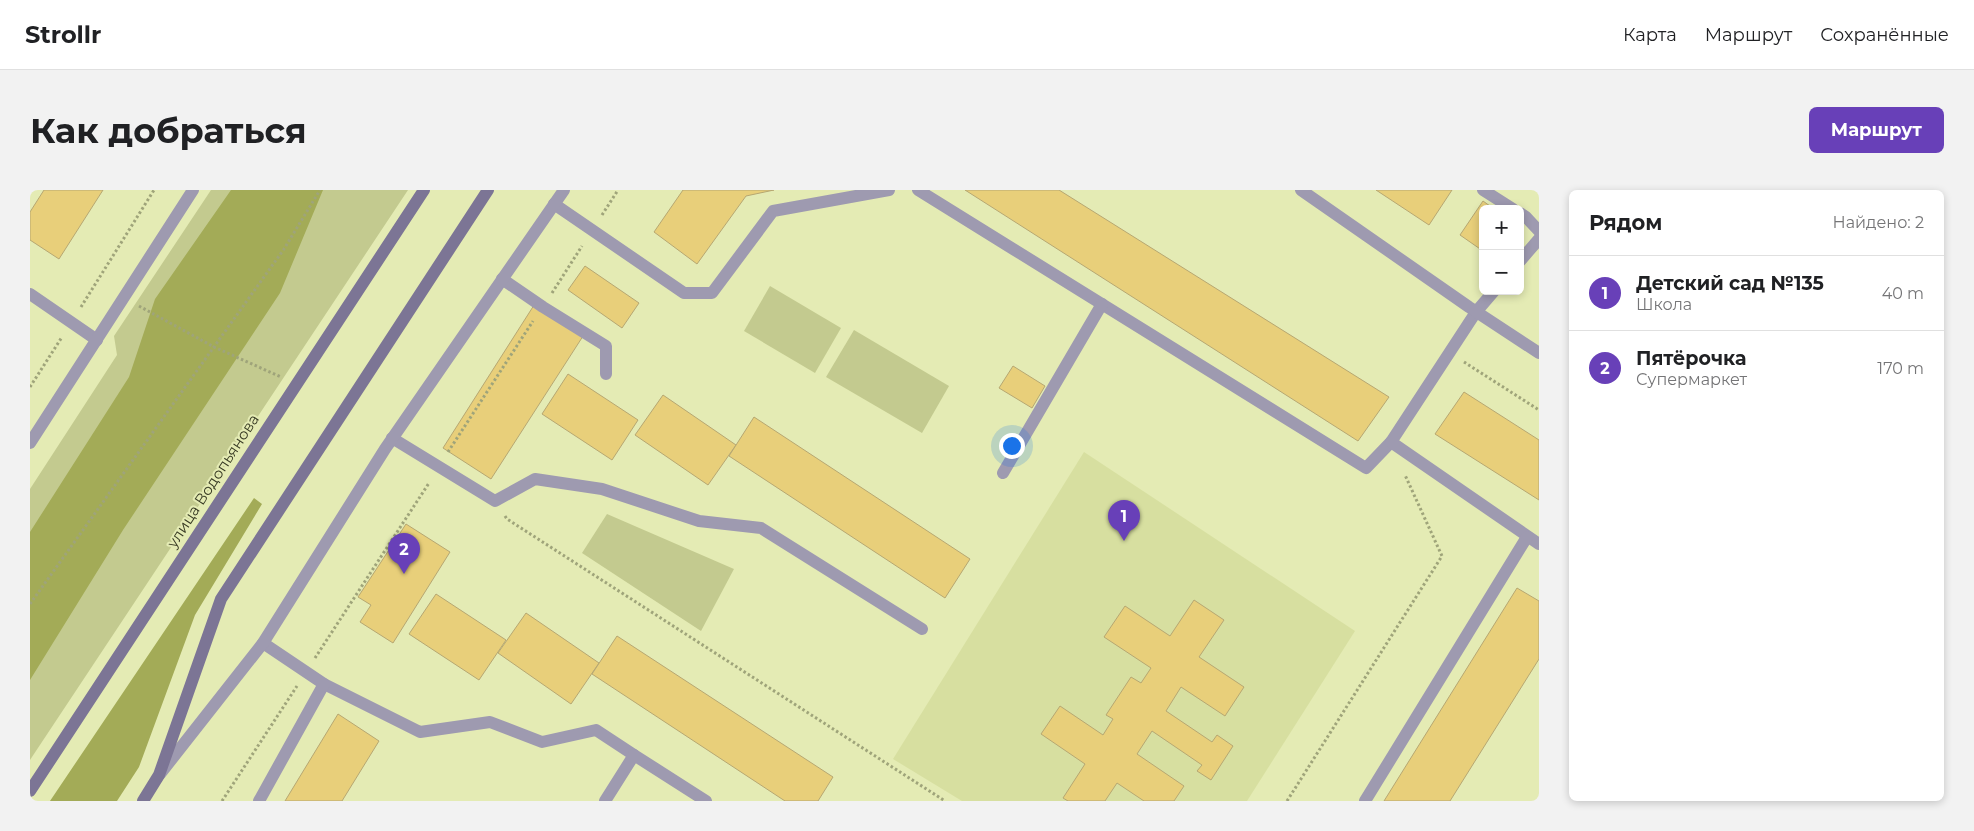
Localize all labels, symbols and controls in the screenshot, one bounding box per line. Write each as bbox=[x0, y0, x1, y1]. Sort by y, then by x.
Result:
text: Strollr bbox=[25, 20, 101, 49]
text: Карта bbox=[1623, 24, 1677, 46]
text: Маршрут bbox=[1705, 24, 1792, 46]
text: Сохранённые bbox=[1820, 24, 1949, 46]
button: Маршрут bbox=[1809, 107, 1944, 153]
text: Как добраться bbox=[30, 109, 307, 152]
map controls bbox=[1479, 205, 1524, 295]
button: + bbox=[1479, 205, 1524, 250]
text: Рядом bbox=[1589, 210, 1662, 235]
text: Найдено: 2 bbox=[1833, 213, 1924, 232]
button: − bbox=[1479, 250, 1524, 295]
text: Детский сад №135 bbox=[1636, 272, 1824, 295]
text: 1 bbox=[1602, 284, 1608, 303]
text: 40 m bbox=[1882, 284, 1924, 303]
text: Школа bbox=[1636, 295, 1692, 314]
text: Пятёрочка bbox=[1636, 347, 1746, 370]
text: 2 bbox=[1600, 359, 1610, 378]
text: 170 m bbox=[1877, 359, 1924, 378]
text: Супермаркет bbox=[1636, 370, 1747, 389]
street label: улица Водопьянова bbox=[162, 410, 263, 552]
your location bbox=[999, 433, 1025, 459]
pin: 1 bbox=[1108, 500, 1140, 541]
pin: 2 bbox=[388, 533, 420, 574]

